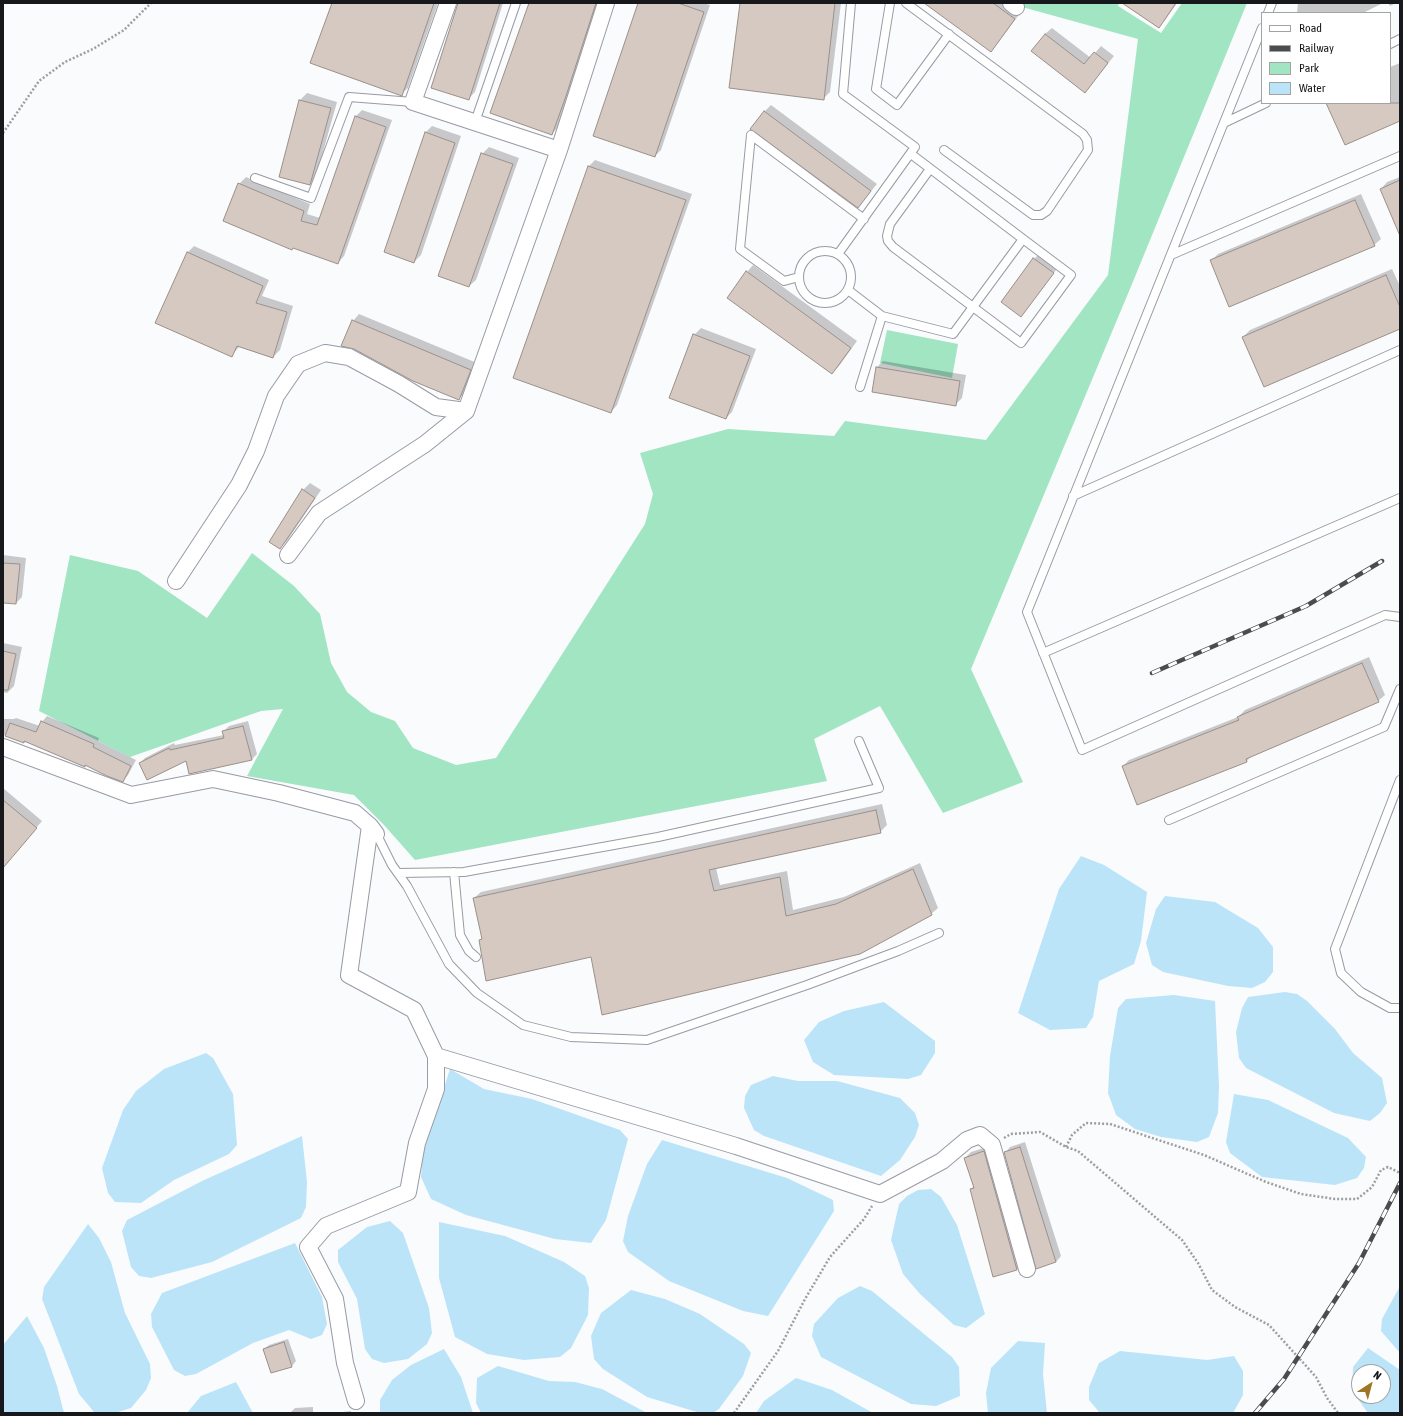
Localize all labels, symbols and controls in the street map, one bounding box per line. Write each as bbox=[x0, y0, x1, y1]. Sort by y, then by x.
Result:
legend bbox=[1261, 12, 1391, 104]
text: Road bbox=[1299, 21, 1322, 35]
text: Railway bbox=[1299, 41, 1334, 55]
text: Park bbox=[1299, 61, 1319, 75]
text: Water bbox=[1299, 81, 1325, 95]
north arrow bbox=[1351, 1364, 1391, 1404]
text: N bbox=[1371, 1368, 1384, 1382]

